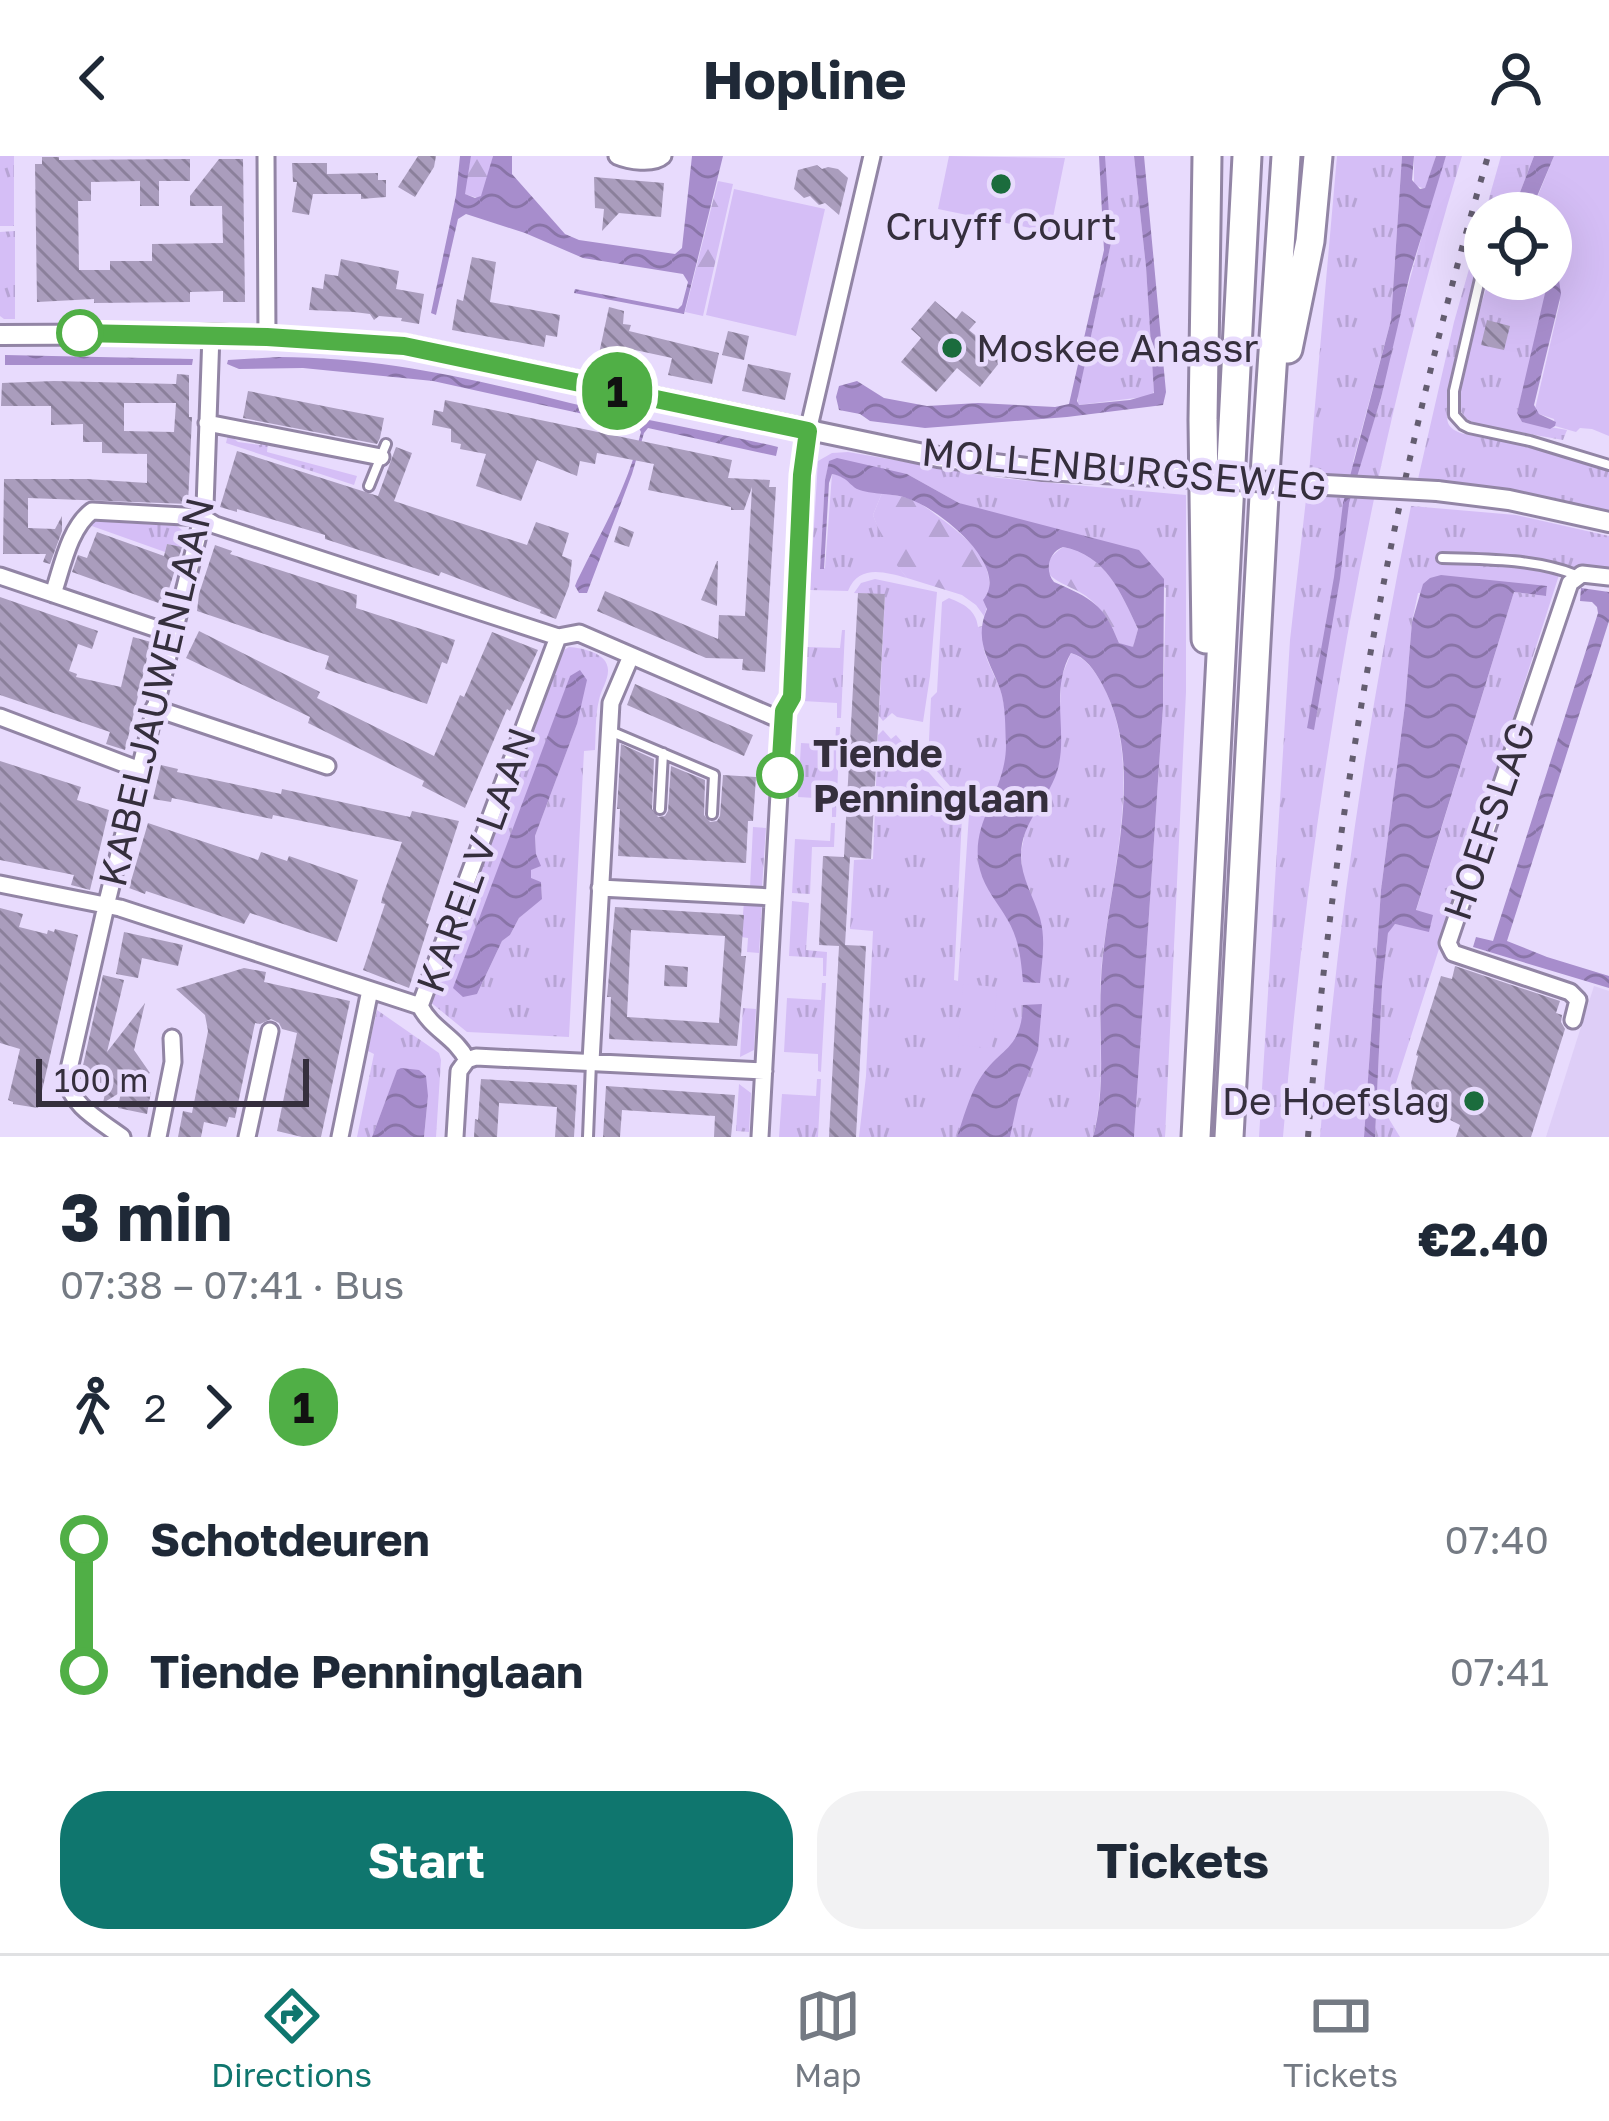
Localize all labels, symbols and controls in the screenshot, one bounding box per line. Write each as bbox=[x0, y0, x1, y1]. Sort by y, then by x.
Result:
icon: back bbox=[60, 45, 126, 111]
icon: person bbox=[1483, 45, 1549, 111]
text: Hopline bbox=[702, 46, 907, 111]
marker: Cruyff Court bbox=[988, 171, 1014, 197]
map controls bbox=[1464, 192, 1572, 300]
button: locate bbox=[1464, 192, 1572, 300]
place label: Cruyff Court bbox=[885, 202, 1117, 249]
unlabelled marker bbox=[58, 311, 102, 355]
place label: Moskee Anassr bbox=[976, 324, 1259, 371]
marker: Moskee Anassr bbox=[939, 335, 965, 361]
line badge: 1 bbox=[578, 352, 656, 430]
text: 1 bbox=[606, 366, 628, 416]
street label: MOLLENBURGSEWEG bbox=[920, 427, 1328, 510]
street label: KABELJAUWENLAAN bbox=[88, 493, 223, 891]
street label: HOEFSLAG bbox=[1433, 716, 1544, 926]
street label: KAREL V LAAN bbox=[406, 721, 545, 999]
place label: Tiende Penninglaan bbox=[813, 729, 1049, 821]
marker: Tiende Penninglaan bbox=[758, 753, 802, 797]
scale bar bbox=[36, 1053, 309, 1106]
text: 100 m bbox=[54, 1060, 148, 1099]
place label: De Hoefslag bbox=[1222, 1077, 1450, 1124]
marker: De Hoefslag bbox=[1461, 1088, 1487, 1114]
text: 3 min bbox=[60, 1176, 233, 1256]
text: €2.40 bbox=[1418, 1212, 1549, 1266]
text: 07:38 – 07:41 · Bus bbox=[60, 1261, 404, 1308]
icon: walk bbox=[60, 1374, 126, 1440]
icon: forward bbox=[185, 1374, 251, 1440]
text: 1 bbox=[293, 1382, 314, 1432]
text: 2 bbox=[144, 1384, 167, 1431]
text: Schotdeuren bbox=[150, 1512, 430, 1566]
text: 07:40 bbox=[1444, 1516, 1549, 1563]
text: Tiende Penninglaan bbox=[150, 1644, 583, 1698]
text: 07:41 bbox=[1450, 1648, 1549, 1695]
button: Start bbox=[60, 1791, 793, 1929]
button: Tickets bbox=[817, 1791, 1549, 1929]
tab: Directions bbox=[211, 1983, 372, 2094]
tab: Map bbox=[794, 1983, 861, 2094]
tab: Tickets bbox=[1283, 1983, 1398, 2094]

